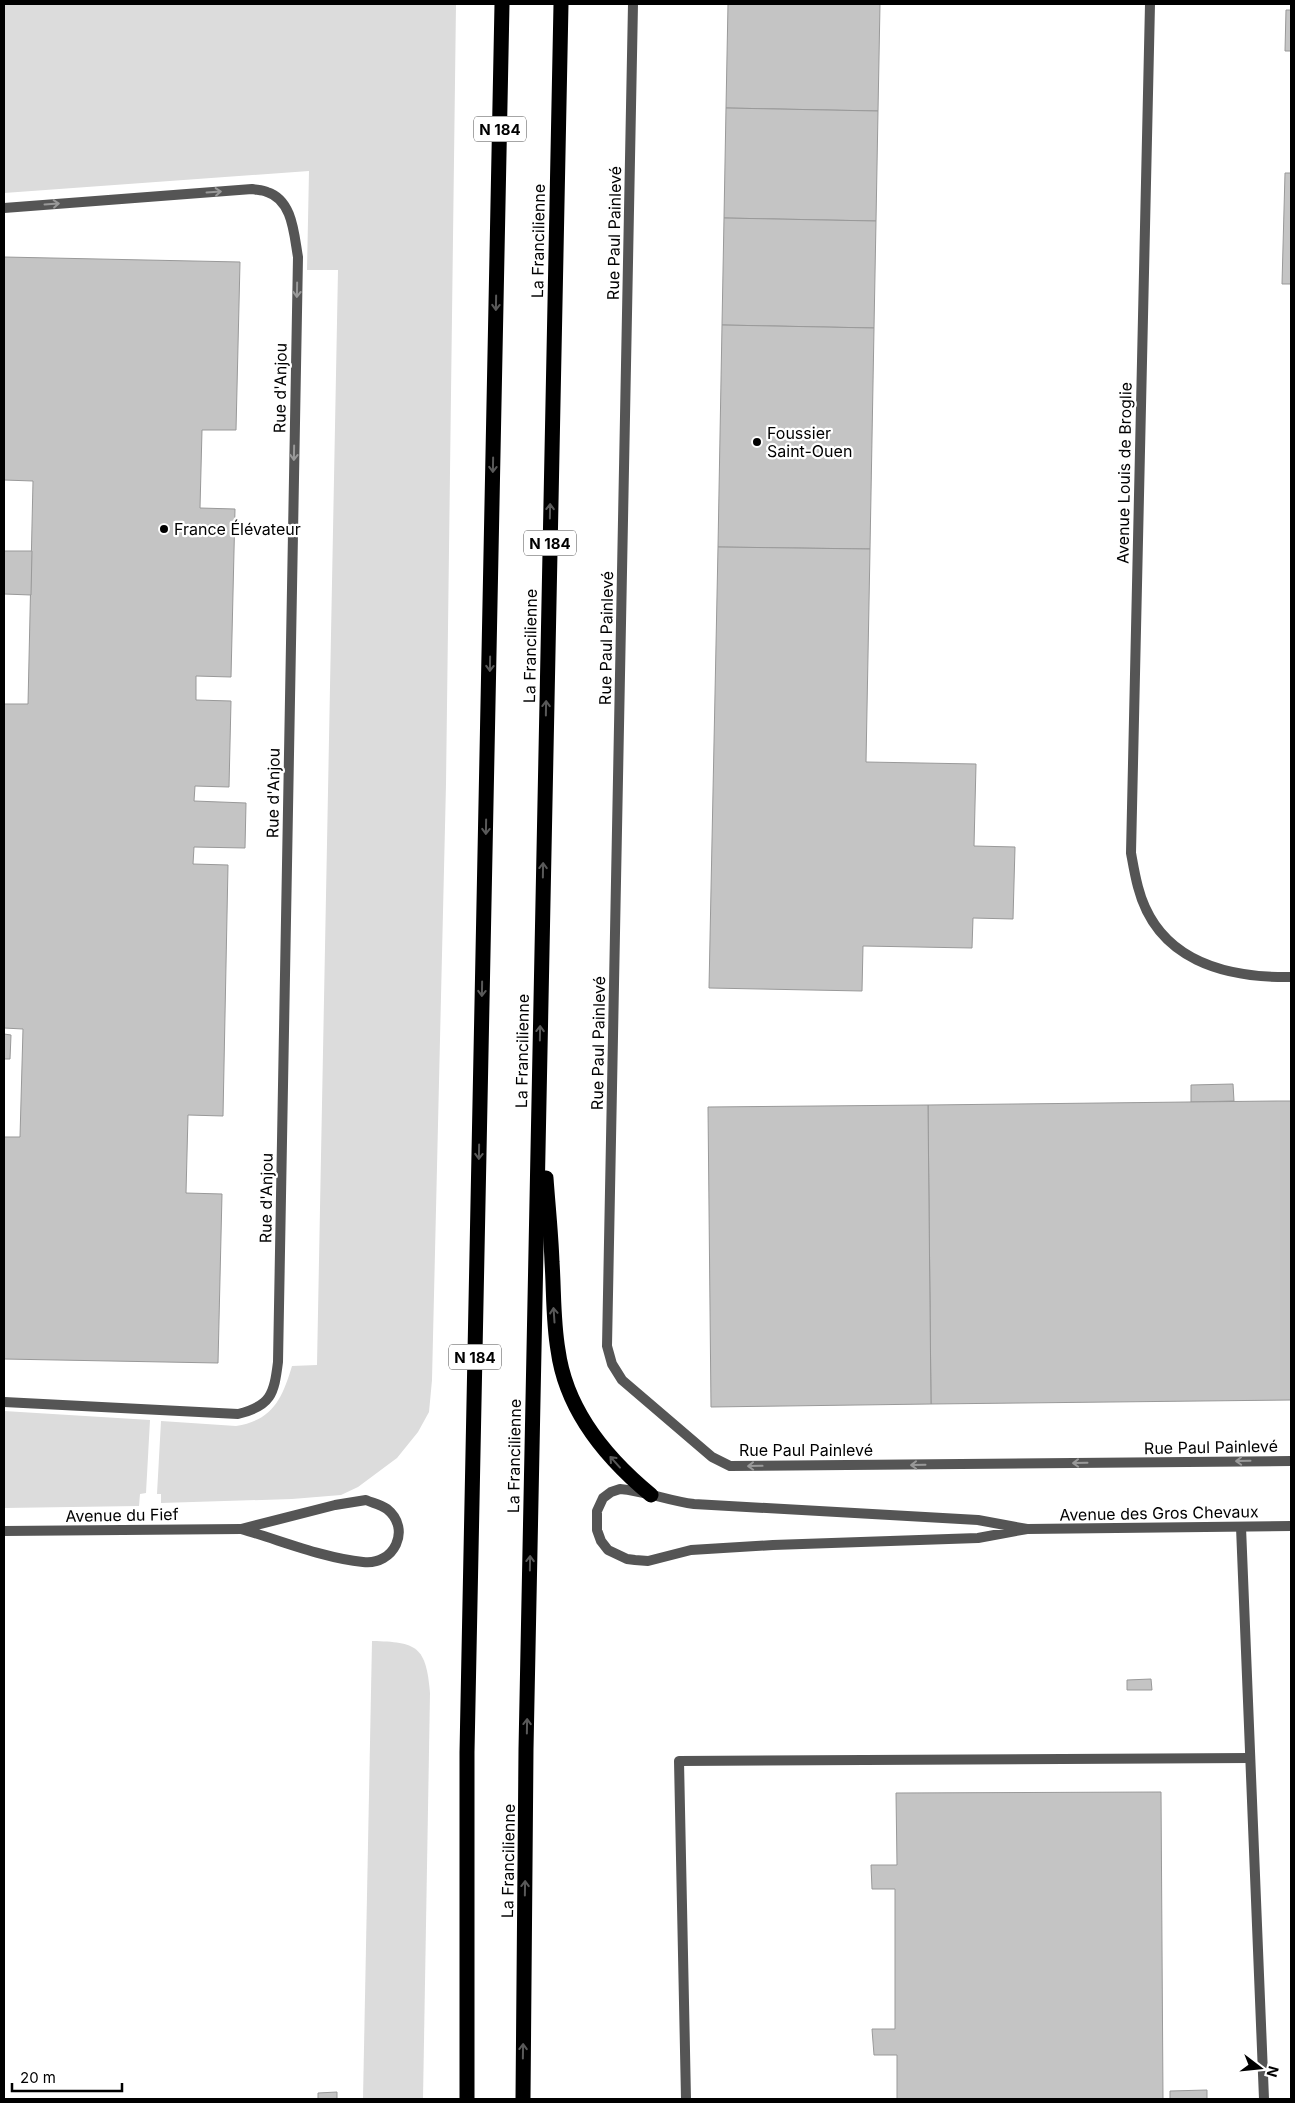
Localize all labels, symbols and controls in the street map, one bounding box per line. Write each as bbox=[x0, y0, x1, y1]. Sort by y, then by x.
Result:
road number: N 184 bbox=[474, 116, 526, 142]
street label: Rue Paul Painlevé bbox=[603, 166, 625, 300]
street label: La Francilienne bbox=[527, 184, 549, 298]
one-way arrow bbox=[206, 187, 222, 197]
one-way arrow bbox=[44, 199, 60, 209]
one-way arrow bbox=[292, 282, 302, 298]
one-way arrow bbox=[491, 294, 501, 310]
street label: Rue d'Anjou bbox=[269, 343, 291, 433]
street label: Avenue Louis de Broglie bbox=[1112, 382, 1136, 564]
place label: Foussier Saint-Ouen bbox=[767, 423, 852, 461]
marker: Foussier Saint-Ouen bbox=[751, 436, 763, 448]
one-way arrow bbox=[289, 444, 299, 460]
one-way arrow bbox=[488, 456, 498, 473]
one-way arrow bbox=[546, 503, 555, 519]
place label: France Élévateur bbox=[174, 519, 301, 539]
marker: France Élévateur bbox=[158, 523, 170, 535]
road number: N 184 bbox=[524, 530, 576, 556]
street label: Rue Paul Painlevé bbox=[595, 571, 617, 705]
street label: La Francilienne bbox=[519, 589, 541, 703]
one-way arrow bbox=[485, 656, 494, 672]
one-way arrow bbox=[542, 700, 551, 716]
street label: Rue d'Anjou bbox=[262, 748, 284, 838]
one-way arrow bbox=[481, 818, 491, 834]
one-way arrow bbox=[538, 863, 548, 879]
street label: Rue Paul Painlevé bbox=[587, 976, 609, 1110]
one-way arrow bbox=[478, 981, 487, 997]
street label: La Francilienne bbox=[511, 994, 533, 1108]
one-way arrow bbox=[535, 1025, 545, 1042]
one-way arrow bbox=[474, 1143, 484, 1159]
street label: Rue d'Anjou bbox=[255, 1153, 277, 1243]
one-way arrow bbox=[550, 1308, 559, 1324]
road number: N 184 bbox=[449, 1344, 501, 1370]
street label: La Francilienne bbox=[503, 1399, 525, 1513]
street label: Rue Paul Painlevé bbox=[1144, 1436, 1278, 1458]
street label: Rue Paul Painlevé bbox=[739, 1440, 873, 1460]
one-way arrow bbox=[609, 1456, 621, 1469]
one-way arrow bbox=[1235, 1456, 1251, 1466]
one-way arrow bbox=[1072, 1458, 1088, 1468]
one-way arrow bbox=[910, 1460, 926, 1470]
one-way arrow bbox=[747, 1461, 764, 1471]
street label: Avenue des Gros Chevaux bbox=[1059, 1501, 1259, 1525]
street label: Avenue du Fief bbox=[65, 1504, 179, 1526]
one-way arrow bbox=[525, 1555, 535, 1572]
one-way arrow bbox=[522, 1718, 532, 1734]
street label: La Francilienne bbox=[497, 1804, 519, 1918]
one-way arrow bbox=[520, 1880, 530, 1896]
one-way arrow bbox=[518, 2043, 528, 2059]
north arrow bbox=[1235, 2043, 1285, 2093]
scale bar bbox=[12, 2060, 122, 2092]
text: N bbox=[1263, 2064, 1283, 2079]
text: 20 m bbox=[20, 2068, 56, 2087]

